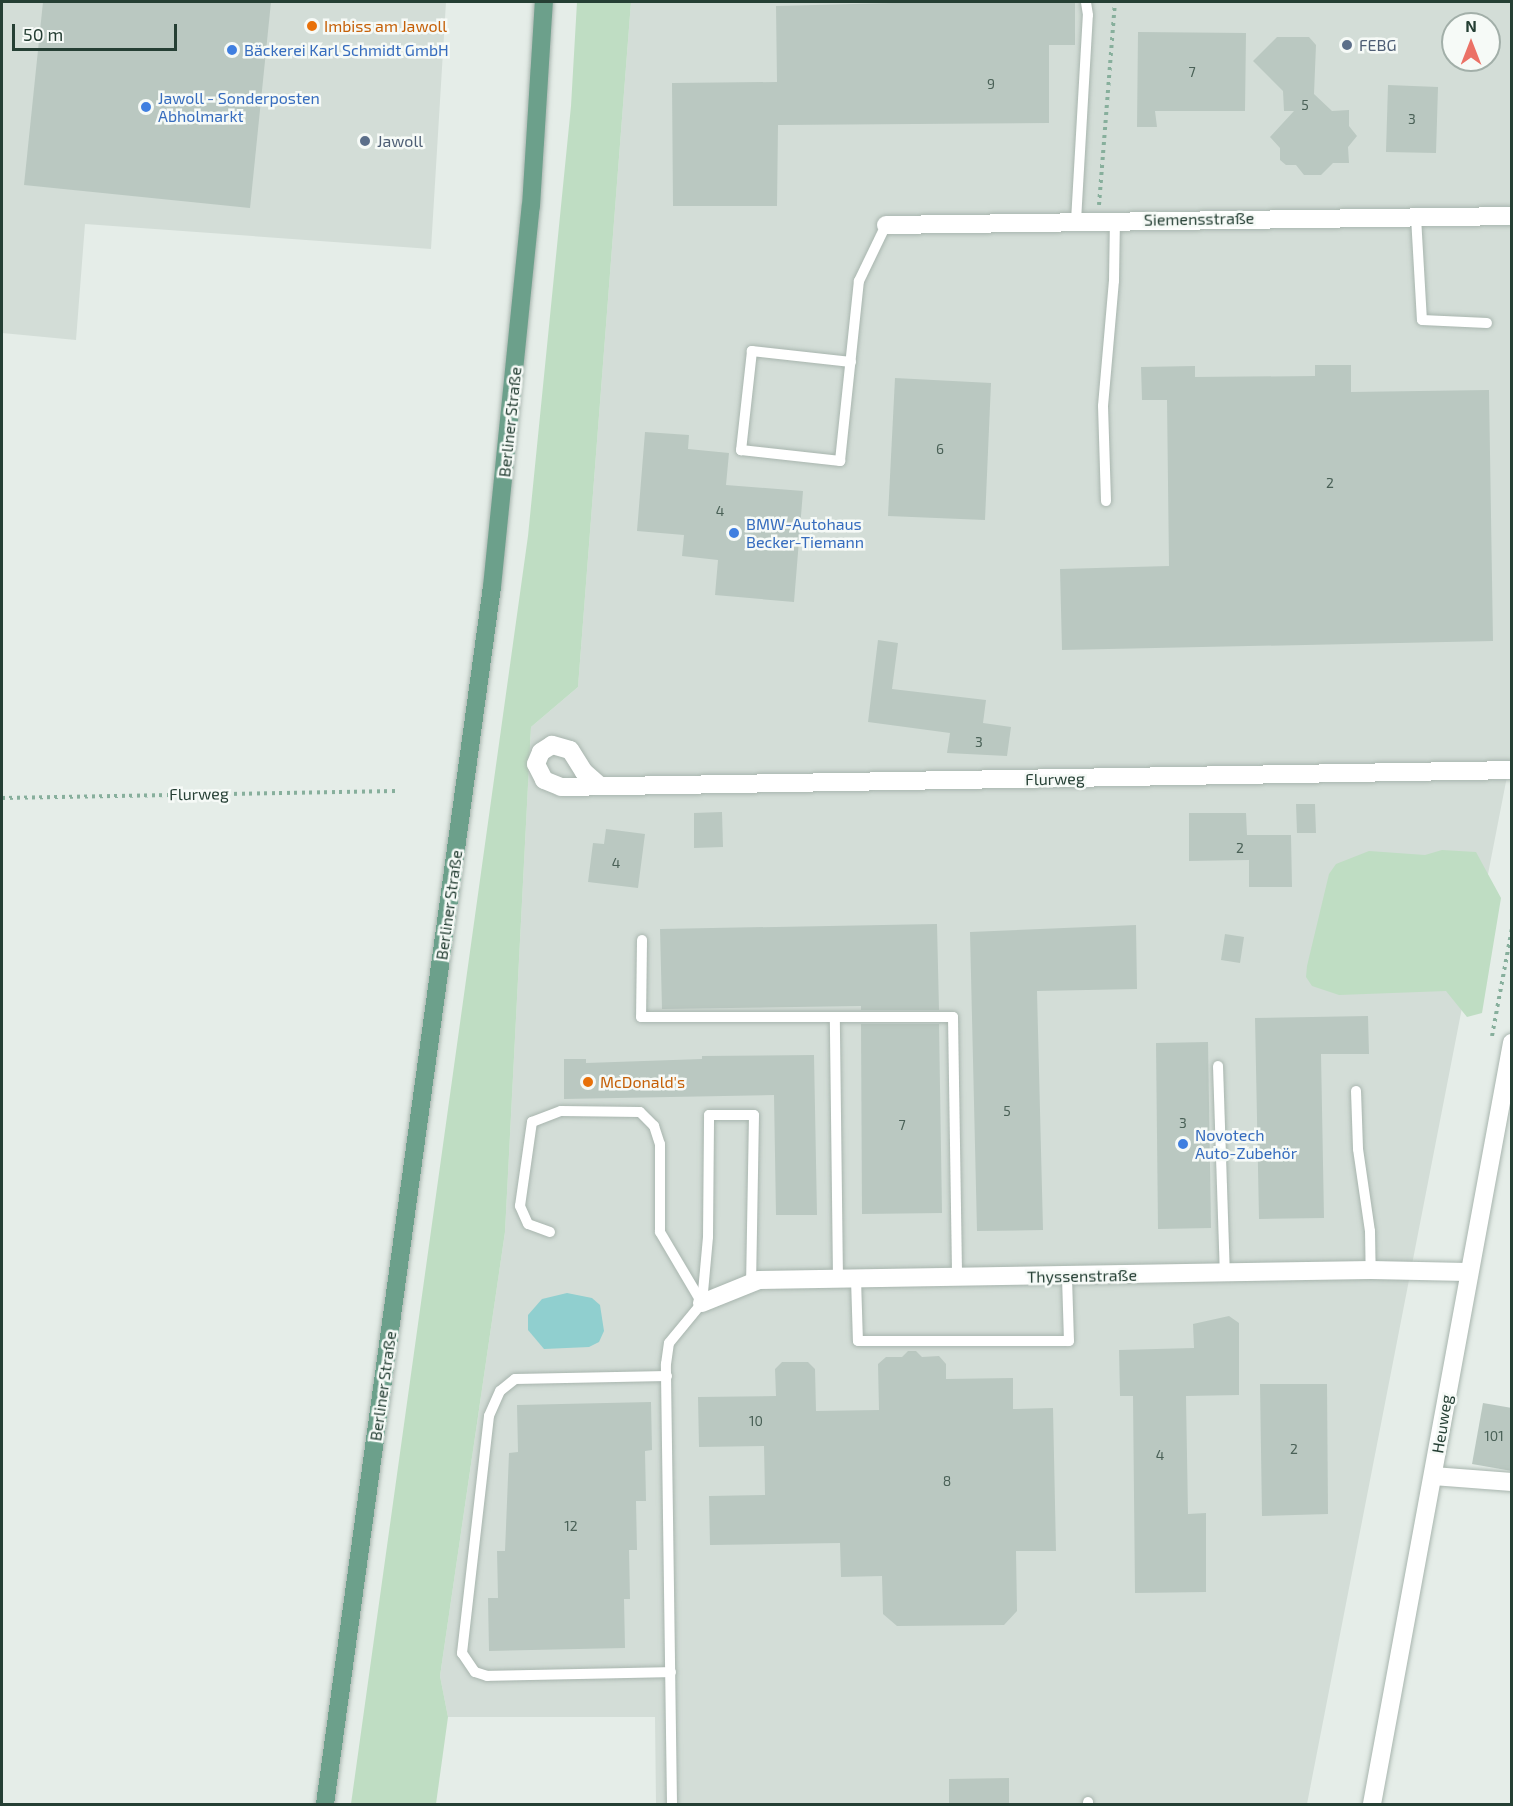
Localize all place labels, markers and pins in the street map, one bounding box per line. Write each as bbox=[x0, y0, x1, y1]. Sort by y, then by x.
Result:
place label: Imbiss am Jawoll bbox=[324, 16, 447, 36]
marker: Imbiss am Jawoll bbox=[305, 19, 319, 33]
place label: FEBG bbox=[1359, 35, 1397, 55]
marker: FEBG bbox=[1340, 38, 1354, 52]
place label: Bäckerei Karl Schmidt GmbH bbox=[244, 40, 449, 60]
marker: Bäckerei Karl Schmidt GmbH bbox=[225, 43, 239, 57]
place label: Jawoll - Sonderposten Abholmarkt bbox=[158, 88, 320, 126]
marker: Jawoll - Sonderposten Abholmarkt bbox=[139, 100, 153, 114]
place label: Jawoll bbox=[377, 131, 423, 151]
marker: Jawoll bbox=[358, 134, 372, 148]
place label: BMW-Autohaus Becker-Tiemann bbox=[746, 514, 864, 552]
marker: BMW-Autohaus Becker-Tiemann bbox=[727, 526, 741, 540]
place label: McDonald's bbox=[600, 1072, 685, 1092]
marker: McDonald's bbox=[581, 1075, 595, 1089]
place label: Novotech Auto-Zubehör bbox=[1195, 1125, 1297, 1163]
marker: Novotech Auto-Zubehör bbox=[1176, 1137, 1190, 1151]

